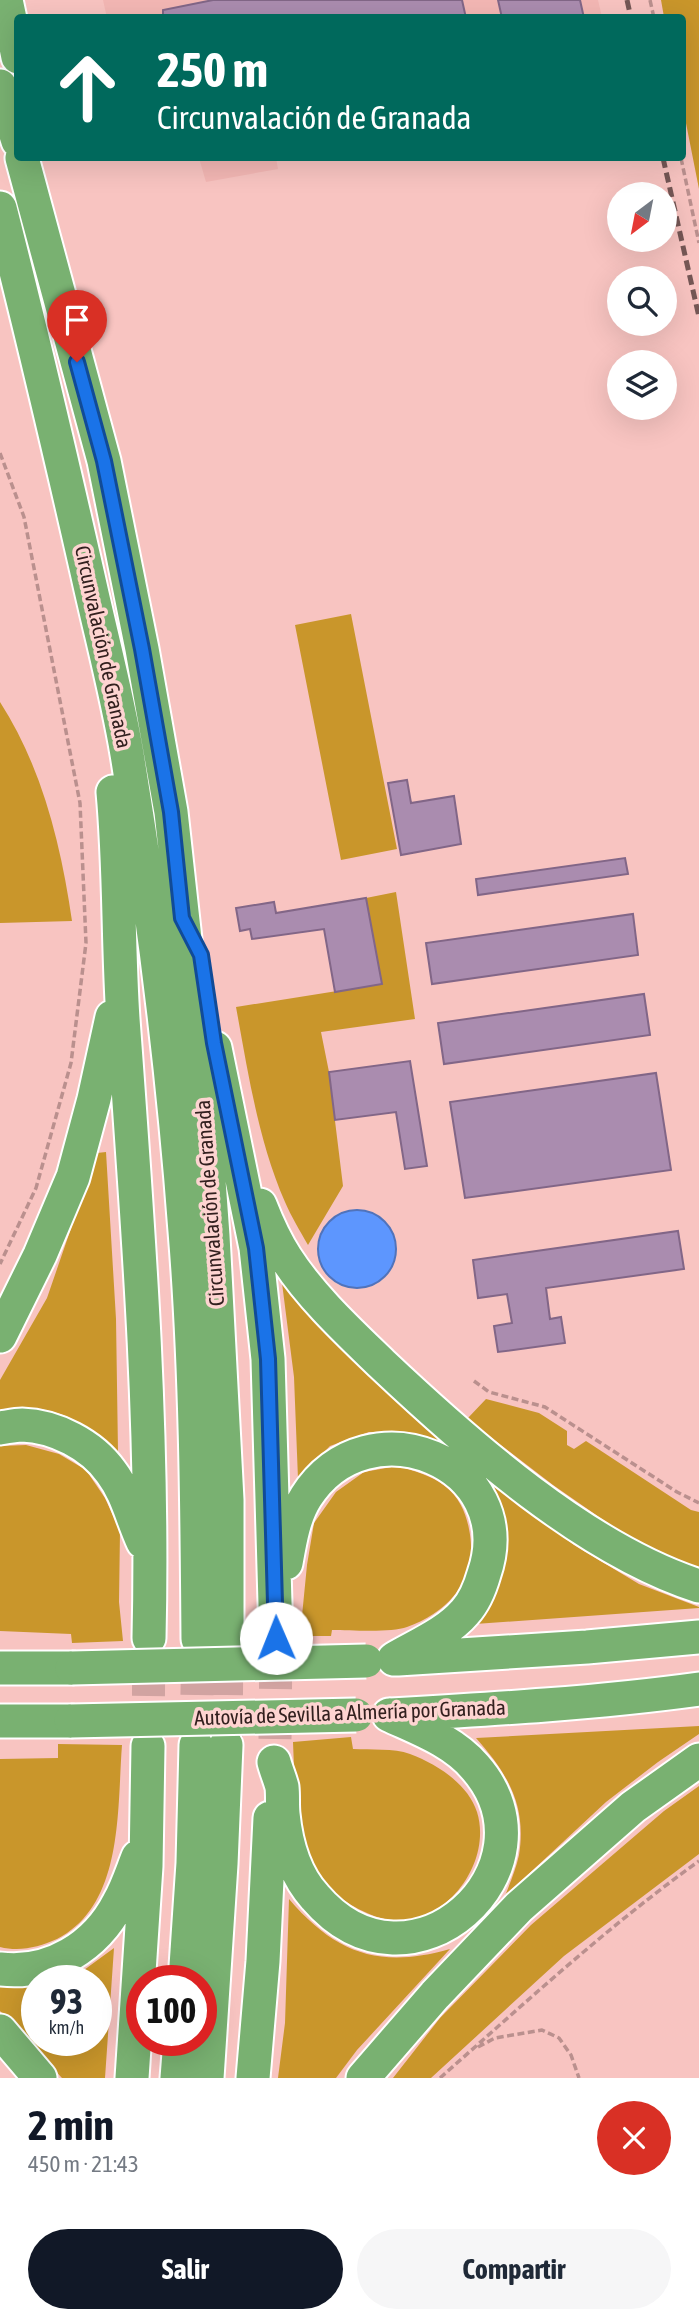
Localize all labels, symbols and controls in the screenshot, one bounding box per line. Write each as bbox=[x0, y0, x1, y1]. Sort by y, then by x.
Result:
text: 250 m bbox=[157, 41, 268, 97]
icon: ahead bbox=[42, 42, 133, 133]
text: Circunvalación de Granada bbox=[157, 99, 471, 136]
north arrow bbox=[607, 182, 677, 252]
map controls bbox=[607, 182, 677, 420]
button: search bbox=[607, 266, 677, 336]
pin bbox=[47, 290, 107, 362]
icon: arrive bbox=[58, 301, 96, 339]
button: layers bbox=[607, 350, 677, 420]
street label: Circunvalación de Granada bbox=[71, 543, 137, 750]
street label: Circunvalación de Granada bbox=[190, 1099, 228, 1307]
position arrow bbox=[239, 1601, 313, 1675]
street label: Autovía de Sevilla a Almería por Granada bbox=[194, 1695, 506, 1729]
speed limit sign: 100 bbox=[126, 1965, 217, 2056]
text: 93 bbox=[50, 1981, 83, 2021]
text: km/h bbox=[49, 2017, 84, 2038]
text: 2 min bbox=[28, 2101, 114, 2149]
button: close bbox=[597, 2101, 671, 2175]
text: 450 m · 21:43 bbox=[28, 2151, 139, 2177]
button: Salir bbox=[28, 2229, 343, 2309]
button: Compartir bbox=[357, 2229, 671, 2309]

